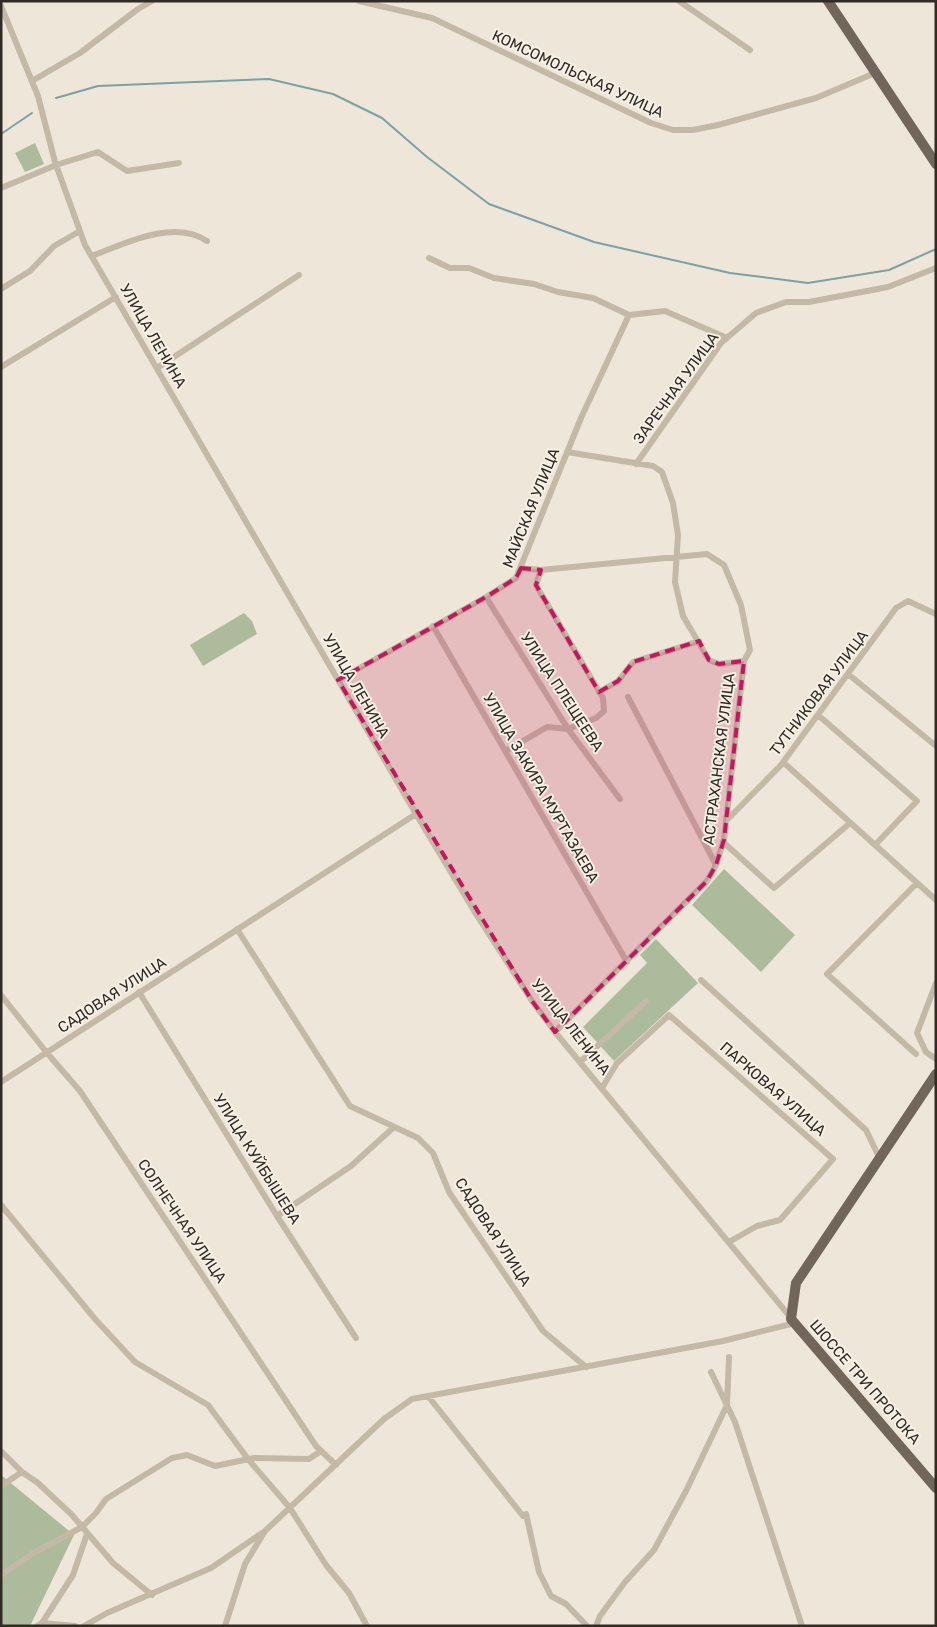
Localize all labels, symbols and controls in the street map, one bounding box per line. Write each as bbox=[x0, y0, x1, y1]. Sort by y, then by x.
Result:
street label: КОМСОМОЛЬСКАЯ УЛИЦА bbox=[489, 26, 667, 122]
street label: УЛИЦА ЛЕНИНА bbox=[116, 281, 190, 391]
street label: ЗАРЕЧНАЯ УЛИЦА bbox=[630, 329, 722, 447]
street label: МАЙСКАЯ УЛИЦА bbox=[499, 446, 563, 570]
street label: ТУТНИКОВАЯ УЛИЦА bbox=[766, 627, 872, 759]
street label: УЛИЦА ПЛЕЩЕЕВА bbox=[517, 629, 607, 755]
street label: УЛИЦА ЛЕНИНА bbox=[319, 631, 393, 741]
street label: АСТРАХАНСКАЯ УЛИЦА bbox=[700, 672, 738, 846]
street label: УЛИЦА ЗАКИРА МУРТАЗАЕВА bbox=[479, 690, 603, 886]
street label: САДОВАЯ УЛИЦА bbox=[54, 953, 170, 1037]
street label: УЛИЦА ЛЕНИНА bbox=[528, 975, 614, 1079]
street label: ПАРКОВАЯ УЛИЦА bbox=[716, 1038, 830, 1140]
street label: УЛИЦА КУЙБЫШЕВА bbox=[210, 1091, 304, 1227]
street label: СОЛНЕЧНАЯ УЛИЦА bbox=[134, 1156, 230, 1286]
street label: САДОВАЯ УЛИЦА bbox=[451, 1174, 535, 1290]
street label: ШОССЕ ТРИ ПРОТОКА bbox=[806, 1316, 924, 1448]

